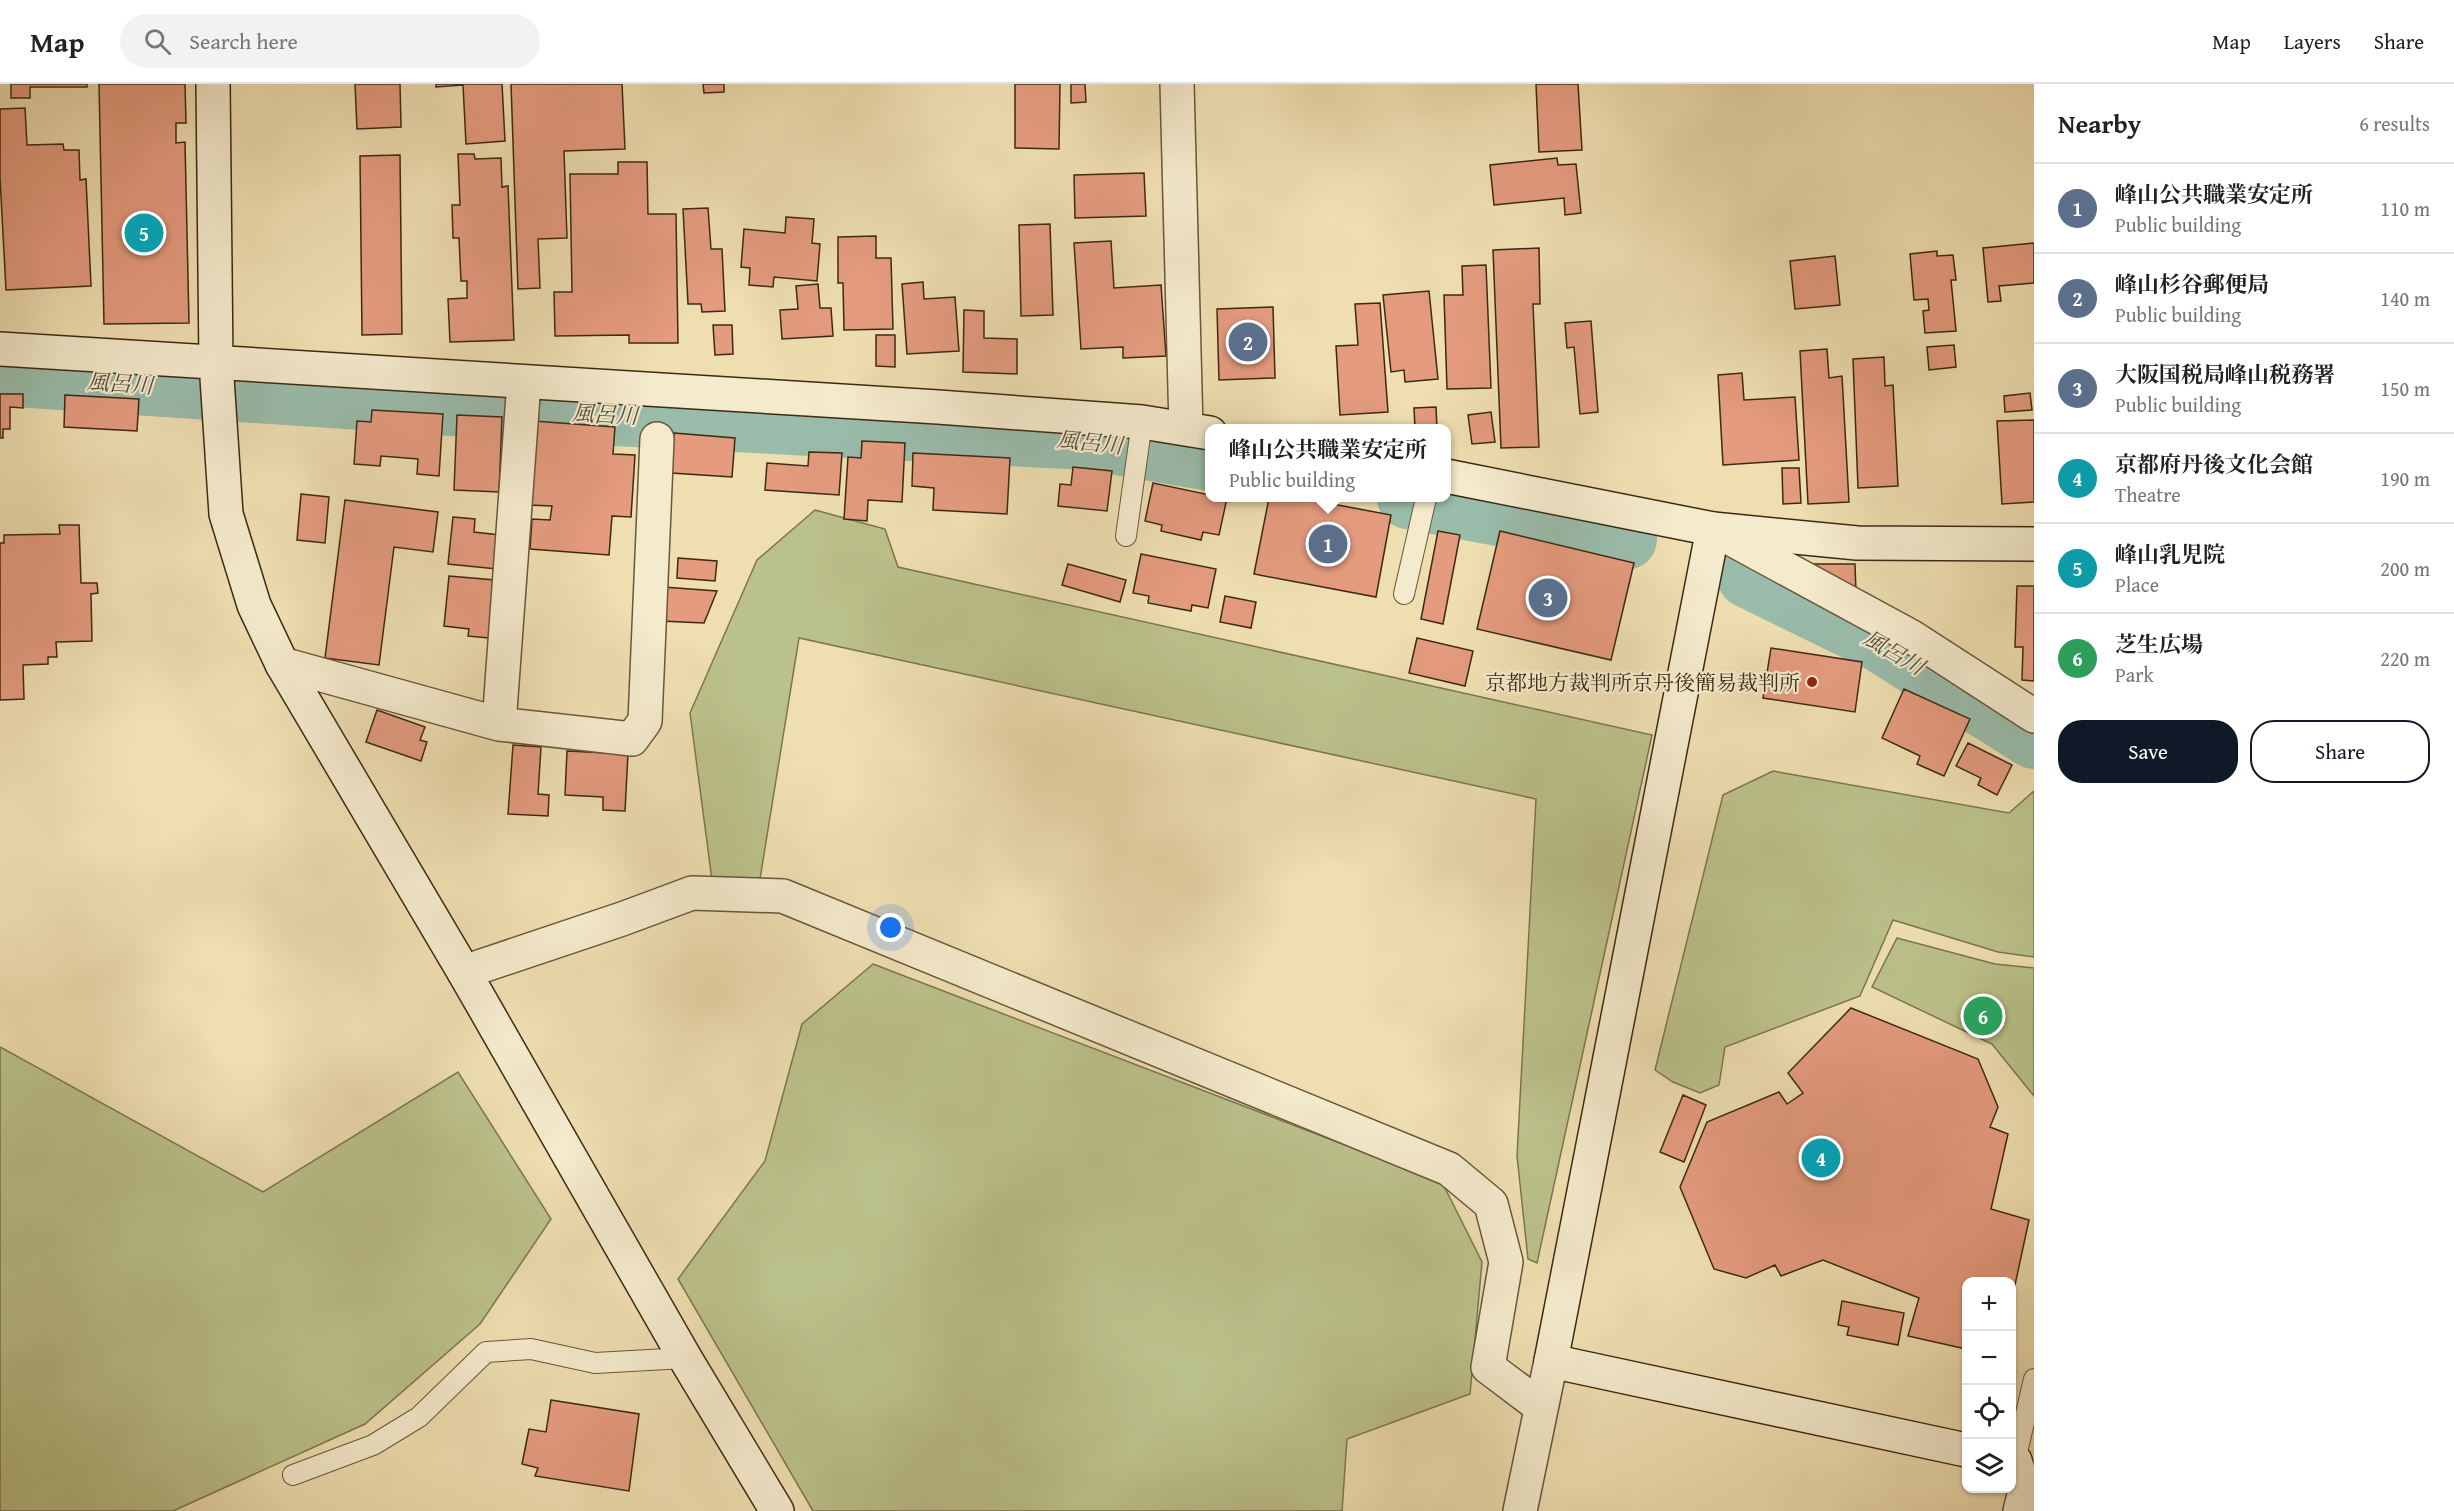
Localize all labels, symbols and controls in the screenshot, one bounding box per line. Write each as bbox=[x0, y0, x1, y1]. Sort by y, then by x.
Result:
search box bbox=[120, 14, 540, 68]
text: Map bbox=[30, 21, 84, 62]
icon: search bbox=[141, 25, 174, 58]
text: Search here bbox=[189, 25, 298, 57]
text: Map bbox=[2212, 26, 2251, 57]
text: Layers bbox=[2284, 26, 2341, 57]
text: Share bbox=[2374, 26, 2424, 57]
text: Nearby bbox=[2058, 104, 2141, 143]
text: 6 results bbox=[2359, 109, 2430, 138]
text: 峰山公共職業安定所 bbox=[2115, 178, 2313, 210]
text: 1 bbox=[2072, 194, 2083, 223]
text: 110 m bbox=[2380, 194, 2430, 223]
pin: 5 bbox=[124, 210, 164, 256]
text: Public building bbox=[2115, 210, 2241, 239]
text: 峰山杉谷郵便局 bbox=[2115, 268, 2269, 300]
text: 2 bbox=[2072, 284, 2083, 313]
text: 140 m bbox=[2380, 284, 2430, 313]
text: Public building bbox=[2115, 300, 2241, 329]
pin: 2 bbox=[1228, 320, 1268, 364]
text: 大阪国税局峰山税務署 bbox=[2115, 358, 2335, 390]
water label: 風呂川 bbox=[86, 365, 156, 401]
text: 3 bbox=[2072, 374, 2083, 403]
text: 150 m bbox=[2380, 374, 2430, 403]
text: Public building bbox=[2115, 390, 2241, 419]
water label: 風呂川 bbox=[571, 396, 641, 432]
water label: 風呂川 bbox=[1056, 423, 1126, 462]
popup bbox=[1205, 424, 1451, 502]
text: 峰山公共職業安定所 bbox=[1229, 433, 1427, 465]
text: 京都府丹後文化会館 bbox=[2115, 448, 2313, 480]
text: 4 bbox=[2072, 464, 2083, 493]
text: 190 m bbox=[2380, 464, 2430, 493]
text: Public building bbox=[1229, 465, 1355, 494]
text: Theatre bbox=[2115, 480, 2181, 509]
pin: 1 bbox=[1308, 522, 1348, 566]
text: 峰山乳児院 bbox=[2115, 538, 2225, 570]
text: 5 bbox=[2072, 554, 2083, 583]
text: 200 m bbox=[2380, 554, 2430, 583]
text: Place bbox=[2115, 570, 2159, 599]
pin: 3 bbox=[1528, 576, 1568, 620]
water label: 風呂川 bbox=[1857, 622, 1932, 683]
text: 芝生広場 bbox=[2115, 628, 2203, 660]
text: 6 bbox=[2072, 644, 2083, 673]
text: 220 m bbox=[2380, 644, 2430, 673]
text: Park bbox=[2115, 660, 2154, 689]
place label: 京都地方裁判所京丹後簡易裁判所 bbox=[1485, 667, 1800, 698]
marker: 京都地方裁判所京丹後簡易裁判所 bbox=[1805, 675, 1819, 689]
button: Save bbox=[2058, 720, 2238, 783]
button: Share bbox=[2250, 720, 2430, 783]
your location bbox=[876, 913, 905, 942]
pin: 6 bbox=[1964, 994, 2002, 1038]
pin: 4 bbox=[1802, 1136, 1840, 1180]
map controls bbox=[1962, 1277, 2016, 1493]
button: + bbox=[1962, 1277, 2016, 1331]
button: − bbox=[1962, 1331, 2016, 1385]
button: locate bbox=[1962, 1385, 2016, 1439]
button: layers bbox=[1962, 1439, 2016, 1493]

